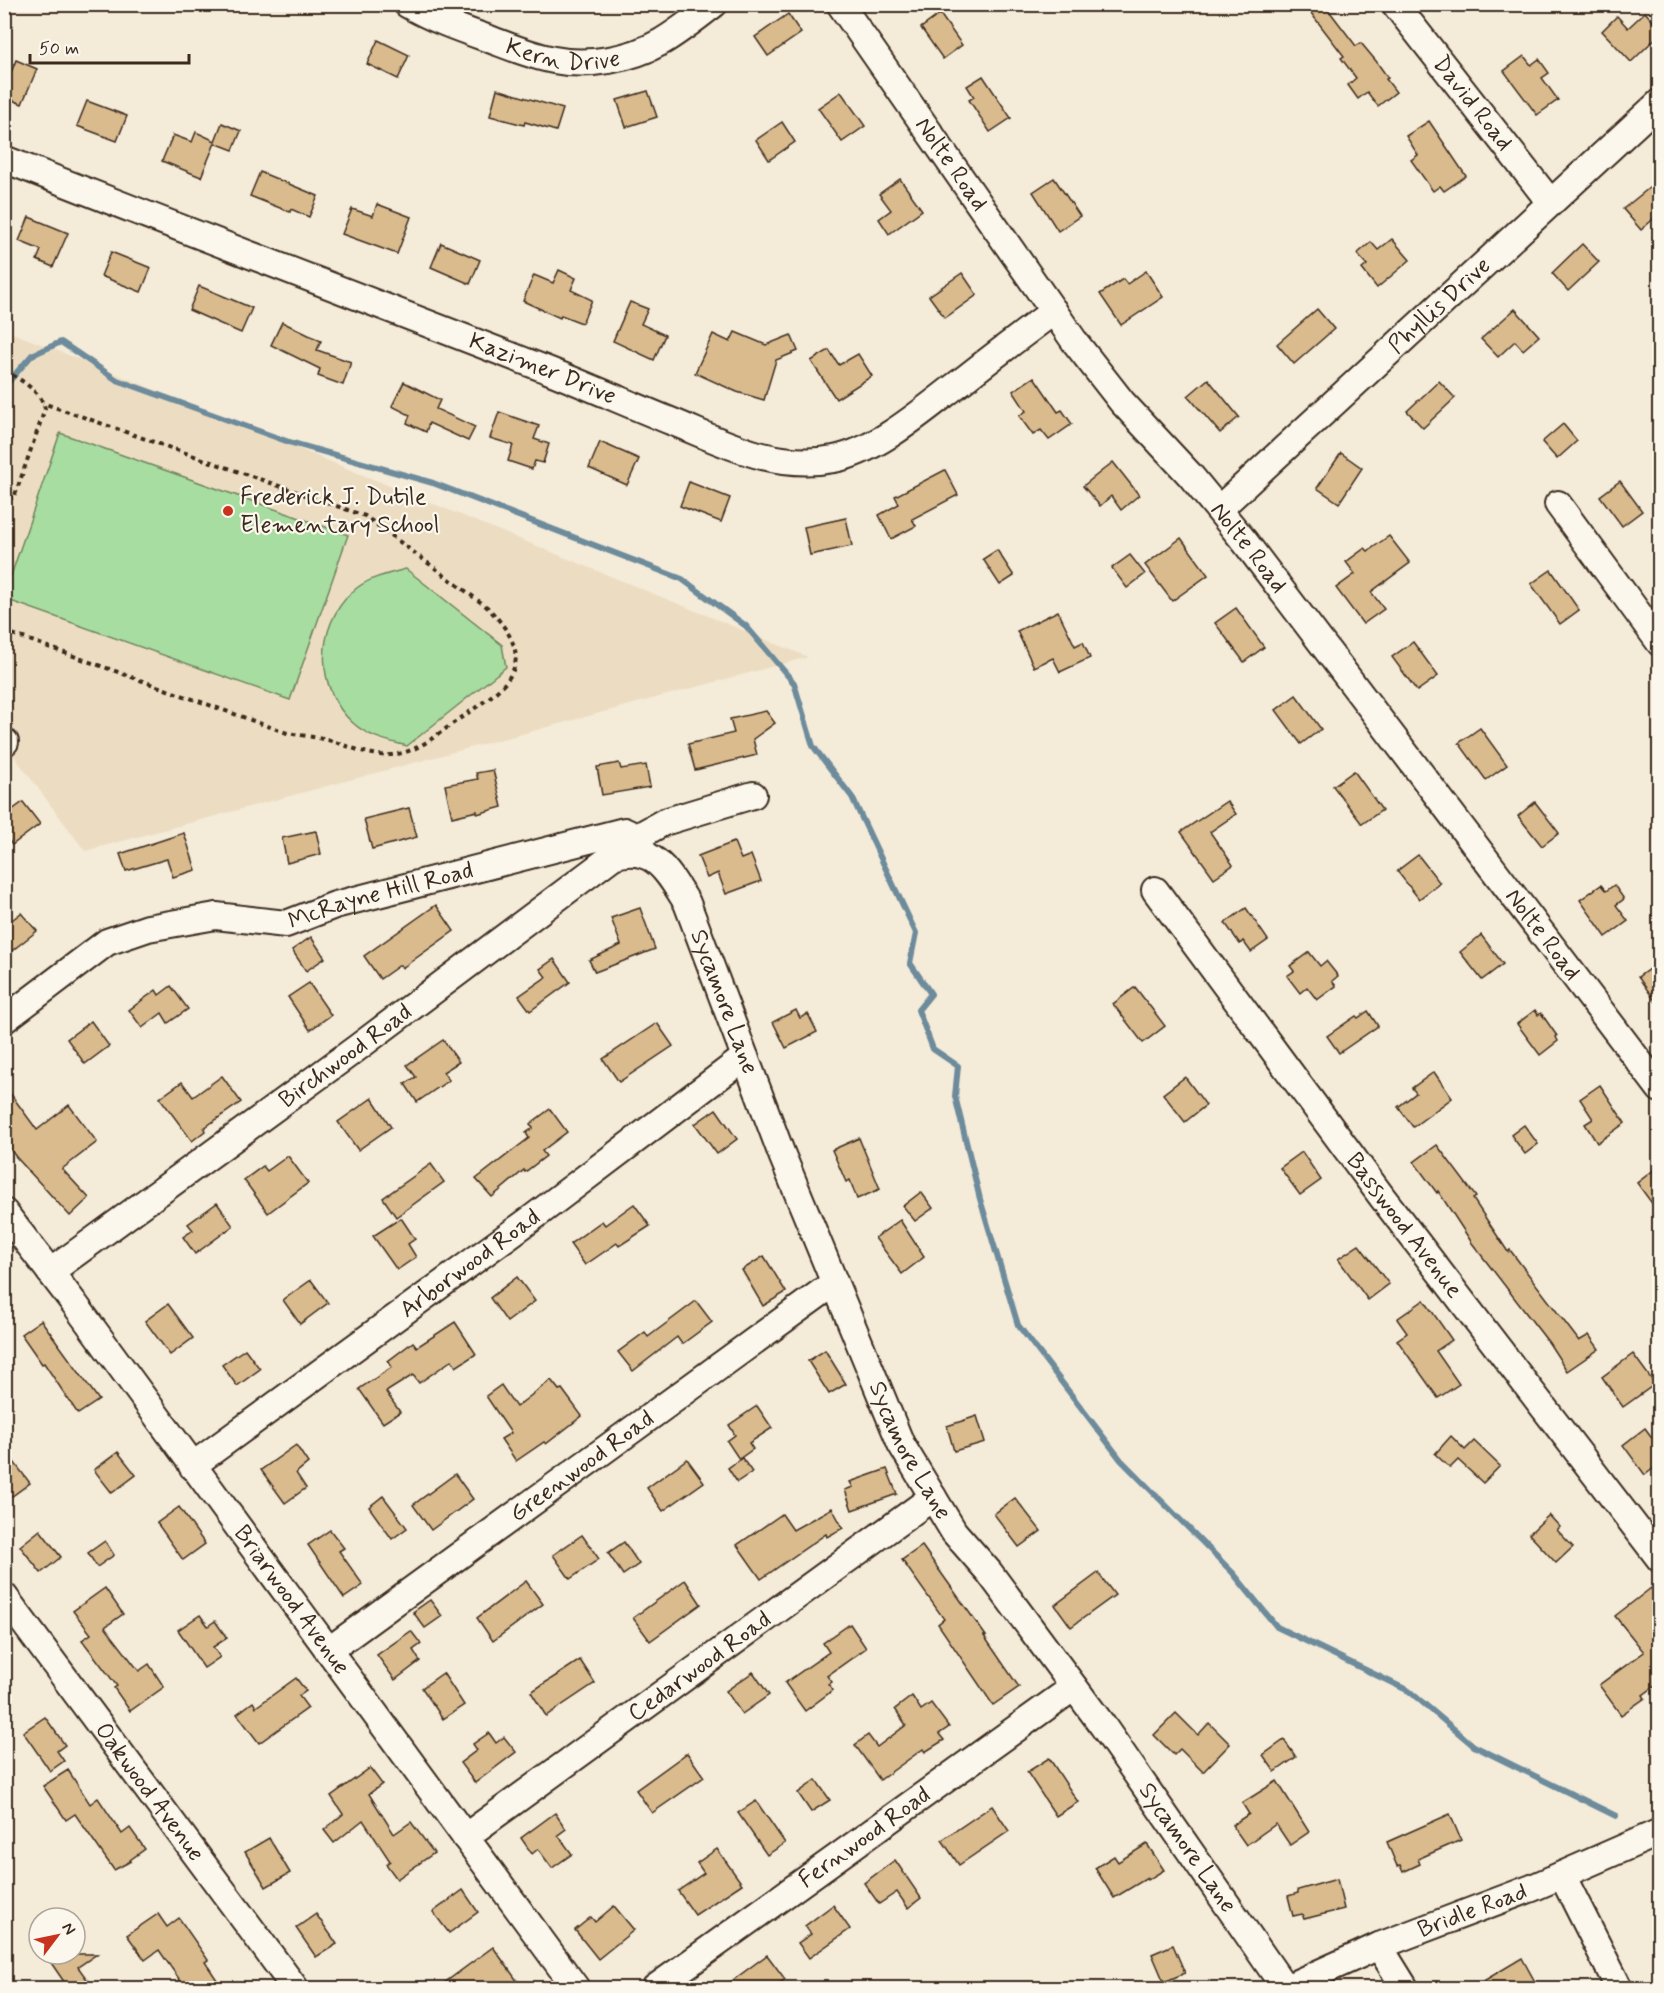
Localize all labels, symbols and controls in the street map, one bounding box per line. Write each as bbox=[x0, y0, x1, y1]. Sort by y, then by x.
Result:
scale bar bbox=[30, 27, 189, 65]
street label: Kern Drive bbox=[501, 31, 623, 78]
text: 50 m bbox=[39, 37, 79, 61]
street label: David Road bbox=[1426, 49, 1520, 157]
street label: Nolte Road bbox=[908, 111, 995, 217]
street label: Phyllis Drive bbox=[1381, 250, 1497, 361]
street label: Kazimer Drive bbox=[465, 326, 621, 412]
place label: Frederick J. Dutile Elementary School bbox=[240, 482, 439, 541]
street label: Nolte Road bbox=[1203, 496, 1294, 600]
marker: Frederick J. Dutile Elementary School bbox=[221, 504, 235, 518]
street label: McRayne Hill Road bbox=[284, 855, 476, 937]
street label: Nolte Road bbox=[1498, 882, 1588, 987]
street label: Sycamore Lane bbox=[683, 925, 766, 1078]
street label: Birchwood Road bbox=[273, 997, 418, 1115]
street label: Basswood Avenue bbox=[1339, 1147, 1470, 1305]
street label: Arborwood Road bbox=[394, 1202, 547, 1325]
street label: Sycamore Lane bbox=[861, 1377, 959, 1525]
street label: Greenwood Road bbox=[503, 1403, 660, 1529]
street label: Briarwood Avenue bbox=[227, 1519, 357, 1681]
street label: Cedarwood Road bbox=[622, 1604, 777, 1729]
street label: Oakwood Avenue bbox=[88, 1716, 211, 1868]
street label: Sycamore Lane bbox=[1131, 1776, 1244, 1919]
street label: Fernwood Road bbox=[792, 1780, 937, 1895]
street label: Bridle Road bbox=[1413, 1876, 1532, 1945]
north arrow bbox=[27, 1906, 87, 1966]
text: N bbox=[57, 1919, 80, 1939]

